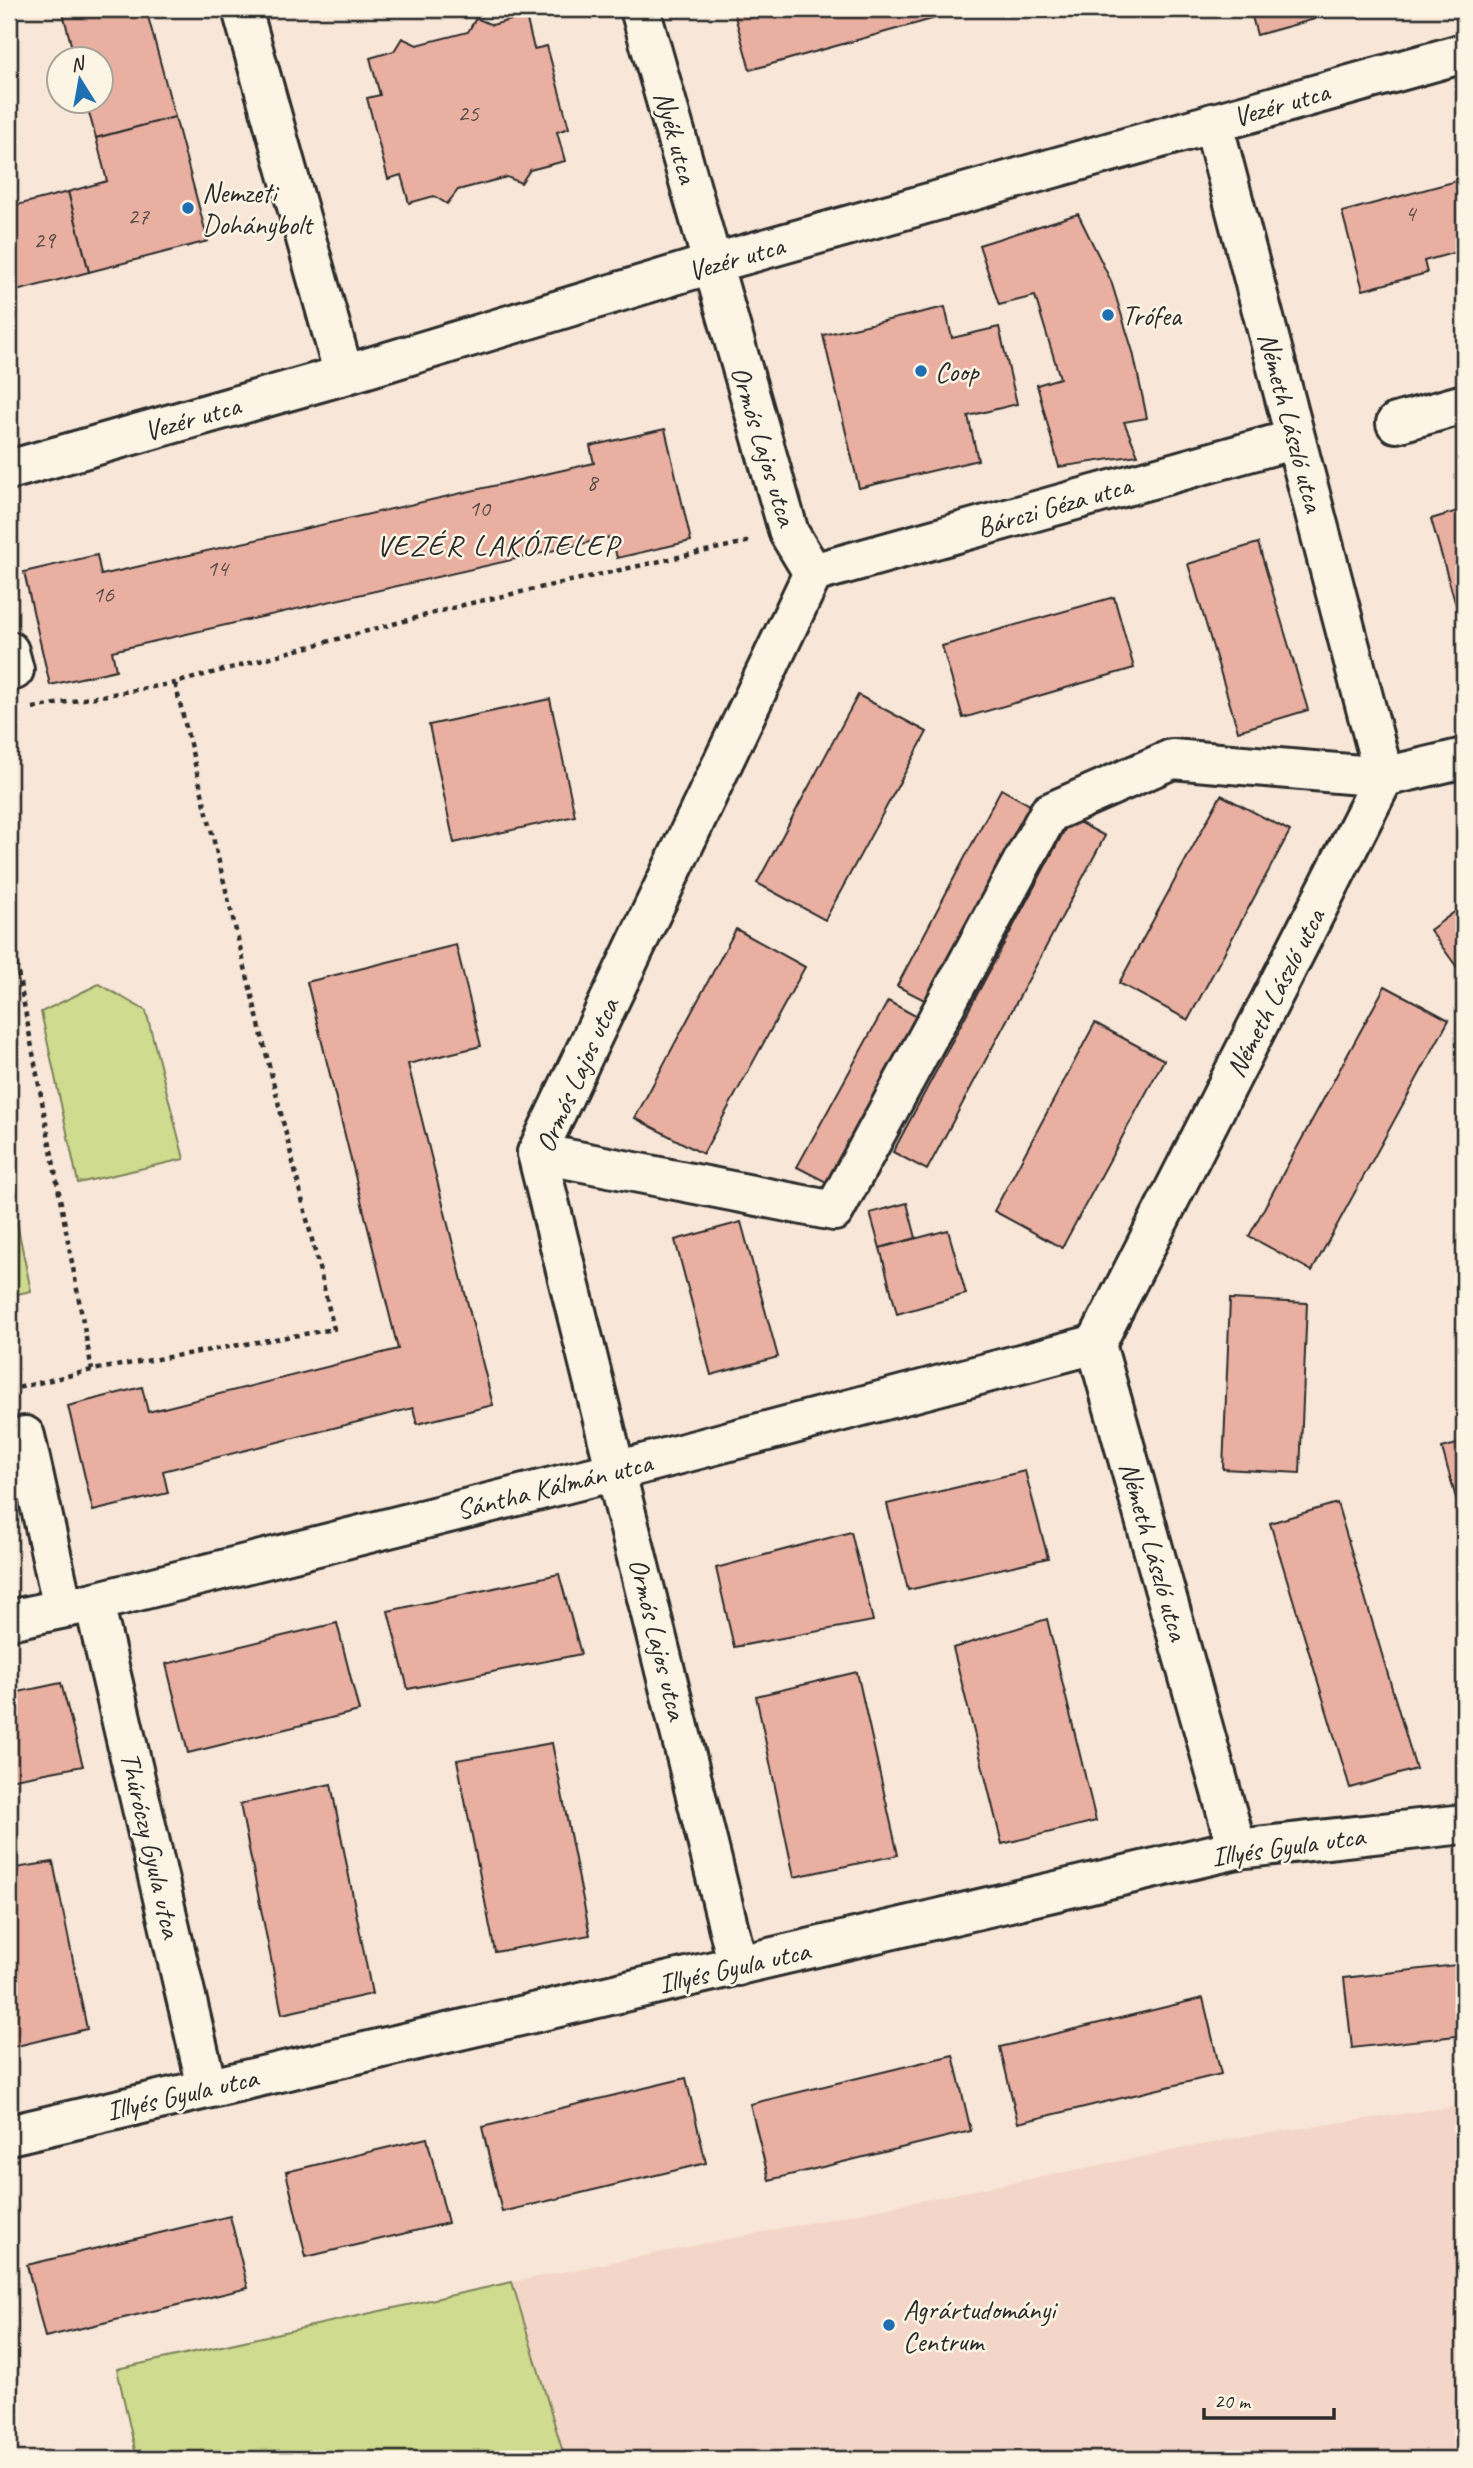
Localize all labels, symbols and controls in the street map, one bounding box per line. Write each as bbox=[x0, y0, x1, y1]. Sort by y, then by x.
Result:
north arrow bbox=[46, 46, 116, 116]
text: N bbox=[69, 51, 88, 77]
street label: Vezér utca bbox=[1229, 73, 1335, 134]
street label: Nyék utca bbox=[646, 87, 706, 189]
house number: 25 bbox=[457, 98, 480, 128]
place label: Nemzeti Dohánybolt bbox=[202, 175, 315, 242]
house number: 4 bbox=[1405, 198, 1418, 228]
marker: Nemzeti Dohánybolt bbox=[180, 200, 196, 216]
house number: 27 bbox=[127, 201, 150, 231]
house number: 29 bbox=[33, 225, 57, 255]
street label: Vezér utca bbox=[684, 227, 790, 288]
place label: Trófea bbox=[1122, 298, 1183, 333]
marker: Trófea bbox=[1100, 307, 1116, 323]
street label: Németh László utca bbox=[1250, 329, 1332, 517]
place label: Coop bbox=[935, 354, 980, 389]
street label: Ormós Lajos utca bbox=[723, 362, 805, 532]
marker: Coop bbox=[913, 363, 929, 379]
street label: Vezér utca bbox=[140, 387, 246, 448]
street label: Bárczi Géza utca bbox=[972, 466, 1138, 545]
house number: 8 bbox=[587, 467, 600, 497]
house number: 10 bbox=[468, 493, 492, 523]
district label: VEZÉR LAKÓTELEP bbox=[376, 526, 622, 564]
house number: 14 bbox=[206, 553, 230, 583]
house number: 16 bbox=[92, 579, 115, 609]
street label: Németh László utca bbox=[1218, 902, 1333, 1083]
street label: Ormós Lajos utca bbox=[527, 991, 627, 1158]
street label: Sántha Kálmán utca bbox=[453, 1444, 657, 1527]
street label: Németh László utca bbox=[1112, 1458, 1197, 1646]
street label: Ormós Lajos utca bbox=[621, 1555, 695, 1725]
street label: Thúróczy Gyula utca bbox=[113, 1749, 190, 1943]
street label: Illyés Gyula utca bbox=[1209, 1818, 1369, 1874]
street label: Illyés Gyula utca bbox=[655, 1932, 815, 2001]
street label: Illyés Gyula utca bbox=[103, 2059, 263, 2128]
place label: Agrártudományi Centrum bbox=[903, 2292, 1059, 2359]
marker: Agrártudományi Centrum bbox=[881, 2317, 897, 2333]
scale bar bbox=[1204, 2377, 1333, 2421]
text: 20 m bbox=[1214, 2388, 1252, 2414]

